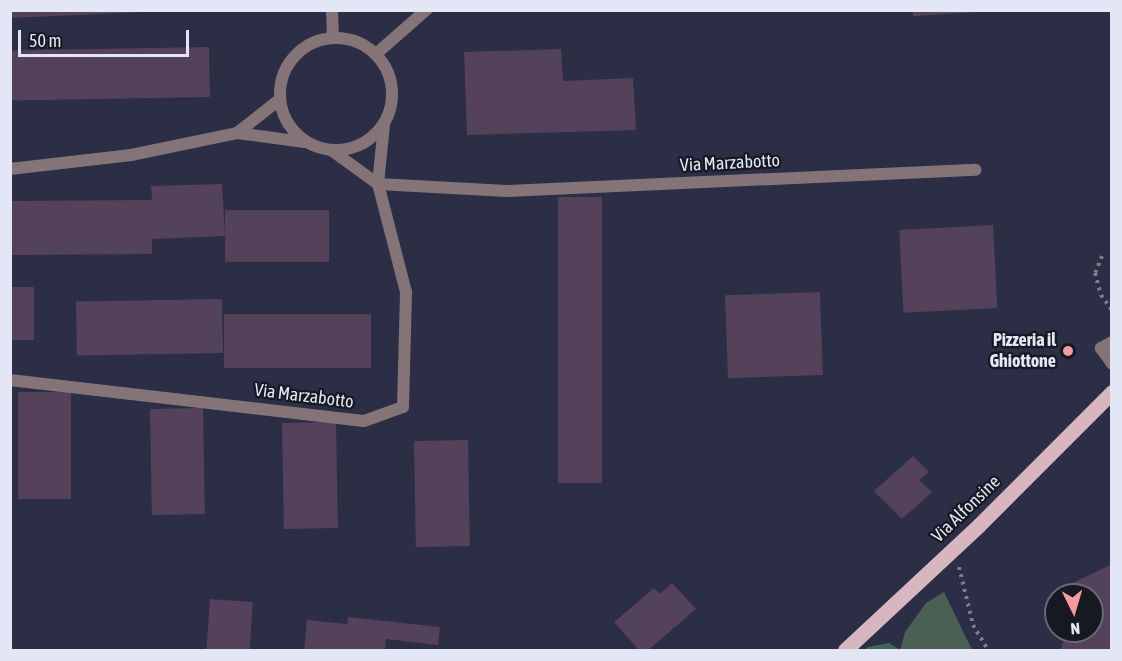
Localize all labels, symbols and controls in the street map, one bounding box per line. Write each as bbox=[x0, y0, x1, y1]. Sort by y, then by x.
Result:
scale bar bbox=[21, 18, 192, 56]
text: 50 m bbox=[29, 30, 61, 51]
street label: Via Marzabotto bbox=[679, 150, 781, 176]
place label: Pizzeria il Ghiottone bbox=[990, 330, 1056, 372]
marker: Pizzeria il Ghiottone bbox=[1061, 344, 1075, 358]
street label: Via Marzabotto bbox=[253, 379, 355, 413]
street label: Via Alfonsine bbox=[927, 471, 1005, 547]
north arrow bbox=[1044, 583, 1104, 643]
text: N bbox=[1070, 620, 1081, 638]

